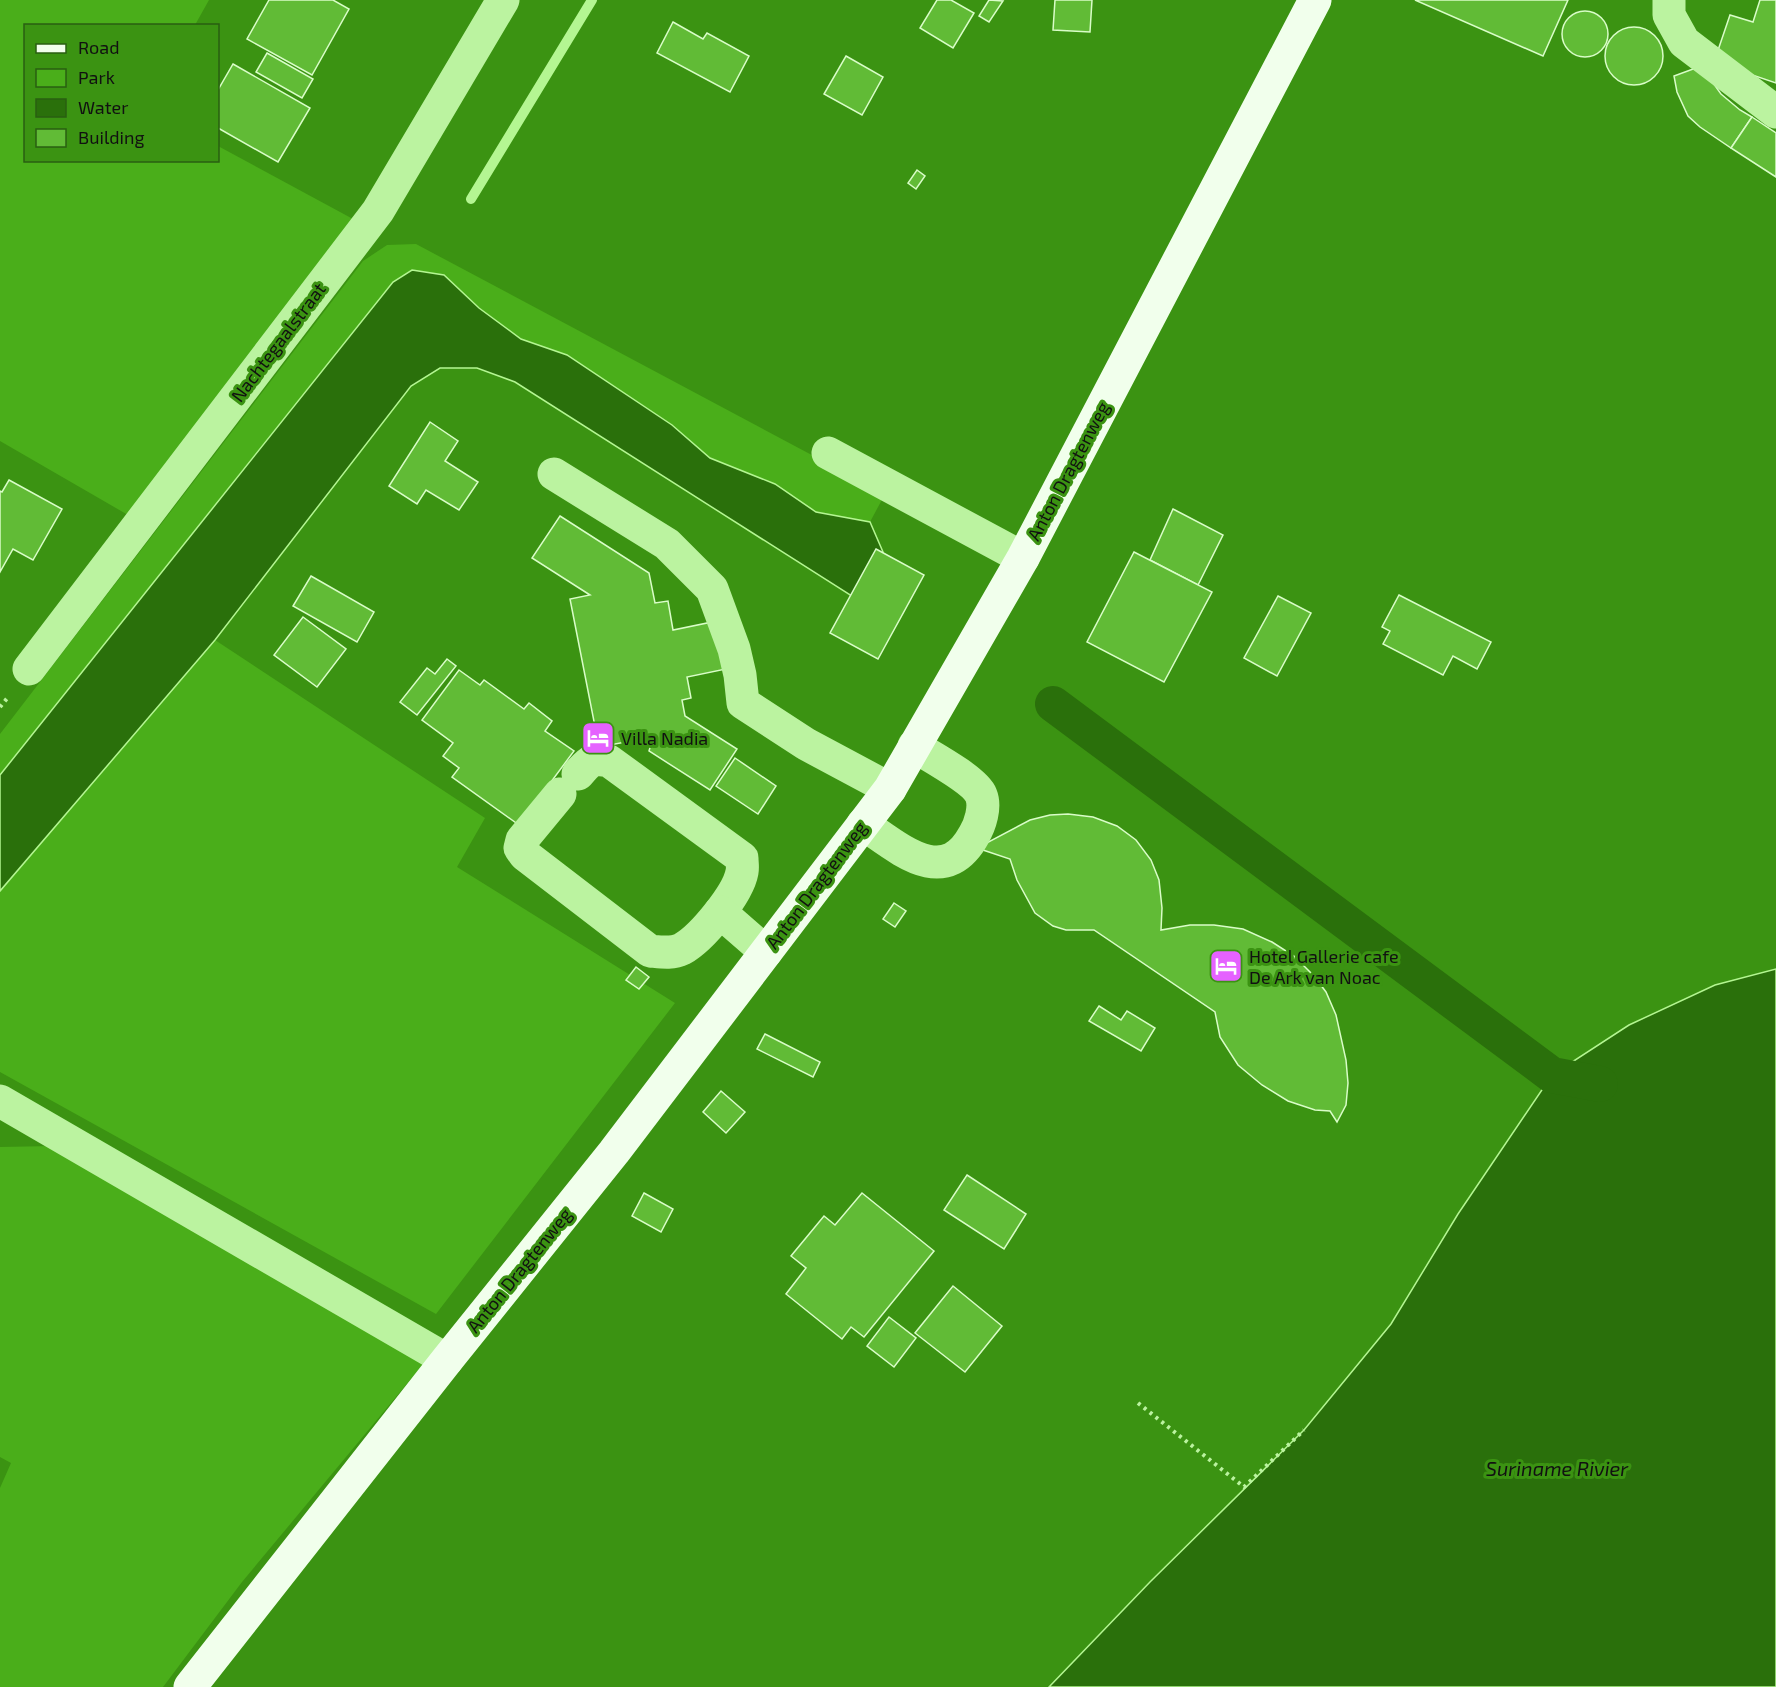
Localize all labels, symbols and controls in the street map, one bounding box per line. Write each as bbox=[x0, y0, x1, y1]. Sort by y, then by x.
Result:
legend bbox=[24, 24, 219, 162]
text: Road bbox=[78, 36, 119, 58]
text: Park bbox=[78, 66, 115, 88]
text: Water bbox=[78, 96, 128, 118]
text: Building bbox=[78, 126, 145, 148]
street label: Nachtegaalstraat bbox=[226, 278, 330, 406]
street label: Anton Dragtenweg bbox=[1022, 398, 1114, 544]
hotel icon: Villa Nadia bbox=[580, 720, 616, 756]
place label: Villa Nadia bbox=[621, 727, 708, 749]
street label: Anton Dragtenweg bbox=[761, 817, 871, 953]
place label: Hotel Gallerie cafe De Ark van Noac bbox=[1249, 945, 1399, 988]
hotel icon: Hotel Gallerie cafe De Ark van Noac bbox=[1208, 948, 1244, 984]
street label: Anton Dragtenweg bbox=[462, 1203, 576, 1337]
water label: Suriname Rivier bbox=[1486, 1456, 1629, 1480]

